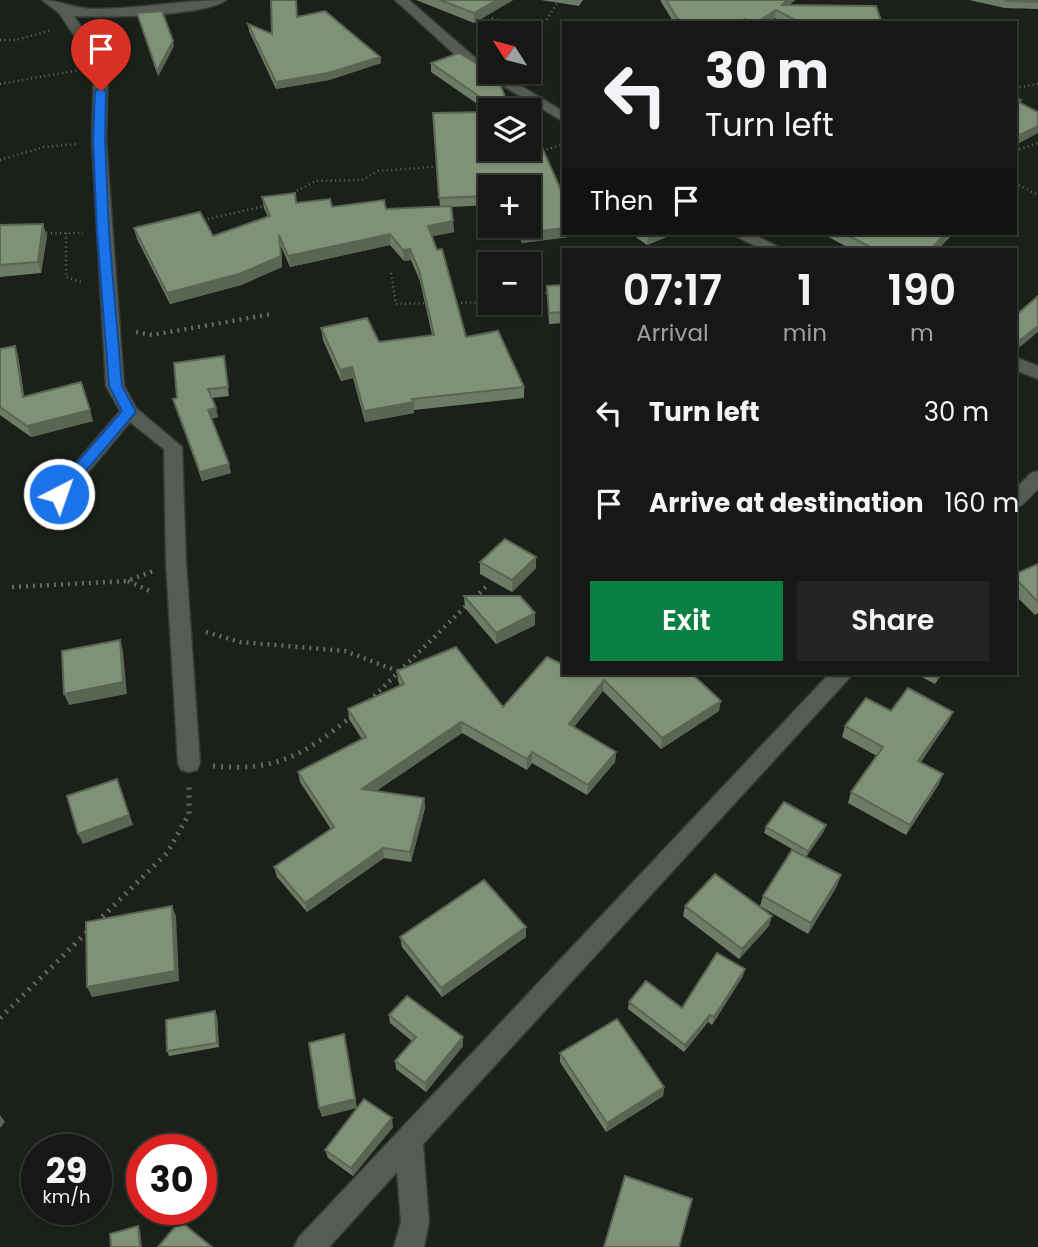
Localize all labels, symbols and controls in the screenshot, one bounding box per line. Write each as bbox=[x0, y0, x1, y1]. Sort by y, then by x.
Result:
pin bbox=[71, 19, 131, 91]
north arrow bbox=[478, 21, 541, 84]
map controls bbox=[478, 21, 541, 315]
icon: arrive bbox=[82, 30, 120, 68]
text: 30 m bbox=[705, 37, 829, 105]
icon: left bbox=[590, 49, 681, 140]
button: layers bbox=[478, 98, 541, 161]
text: Turn left bbox=[705, 102, 834, 147]
button: + bbox=[478, 175, 541, 238]
icon: arrive bbox=[667, 182, 705, 220]
text: Then bbox=[590, 183, 653, 219]
button: − bbox=[478, 252, 541, 315]
text: 07:17 bbox=[623, 261, 722, 320]
text: 1 bbox=[797, 261, 812, 320]
text: 190 bbox=[888, 261, 956, 320]
text: Arrival bbox=[636, 317, 709, 349]
text: min bbox=[783, 317, 827, 349]
text: m bbox=[910, 317, 934, 349]
icon: left bbox=[590, 394, 628, 432]
text: Turn left bbox=[649, 394, 760, 430]
text: 30 m bbox=[924, 394, 989, 430]
position arrow bbox=[22, 457, 96, 531]
icon: arrive bbox=[590, 485, 628, 523]
text: Arrive at destination bbox=[649, 485, 924, 521]
text: 160 m bbox=[945, 485, 1019, 521]
button: Exit bbox=[590, 581, 783, 661]
button: Share bbox=[797, 581, 989, 661]
speed limit sign: 30 bbox=[126, 1134, 217, 1225]
text: 29 bbox=[46, 1146, 87, 1195]
text: km/h bbox=[43, 1184, 90, 1209]

